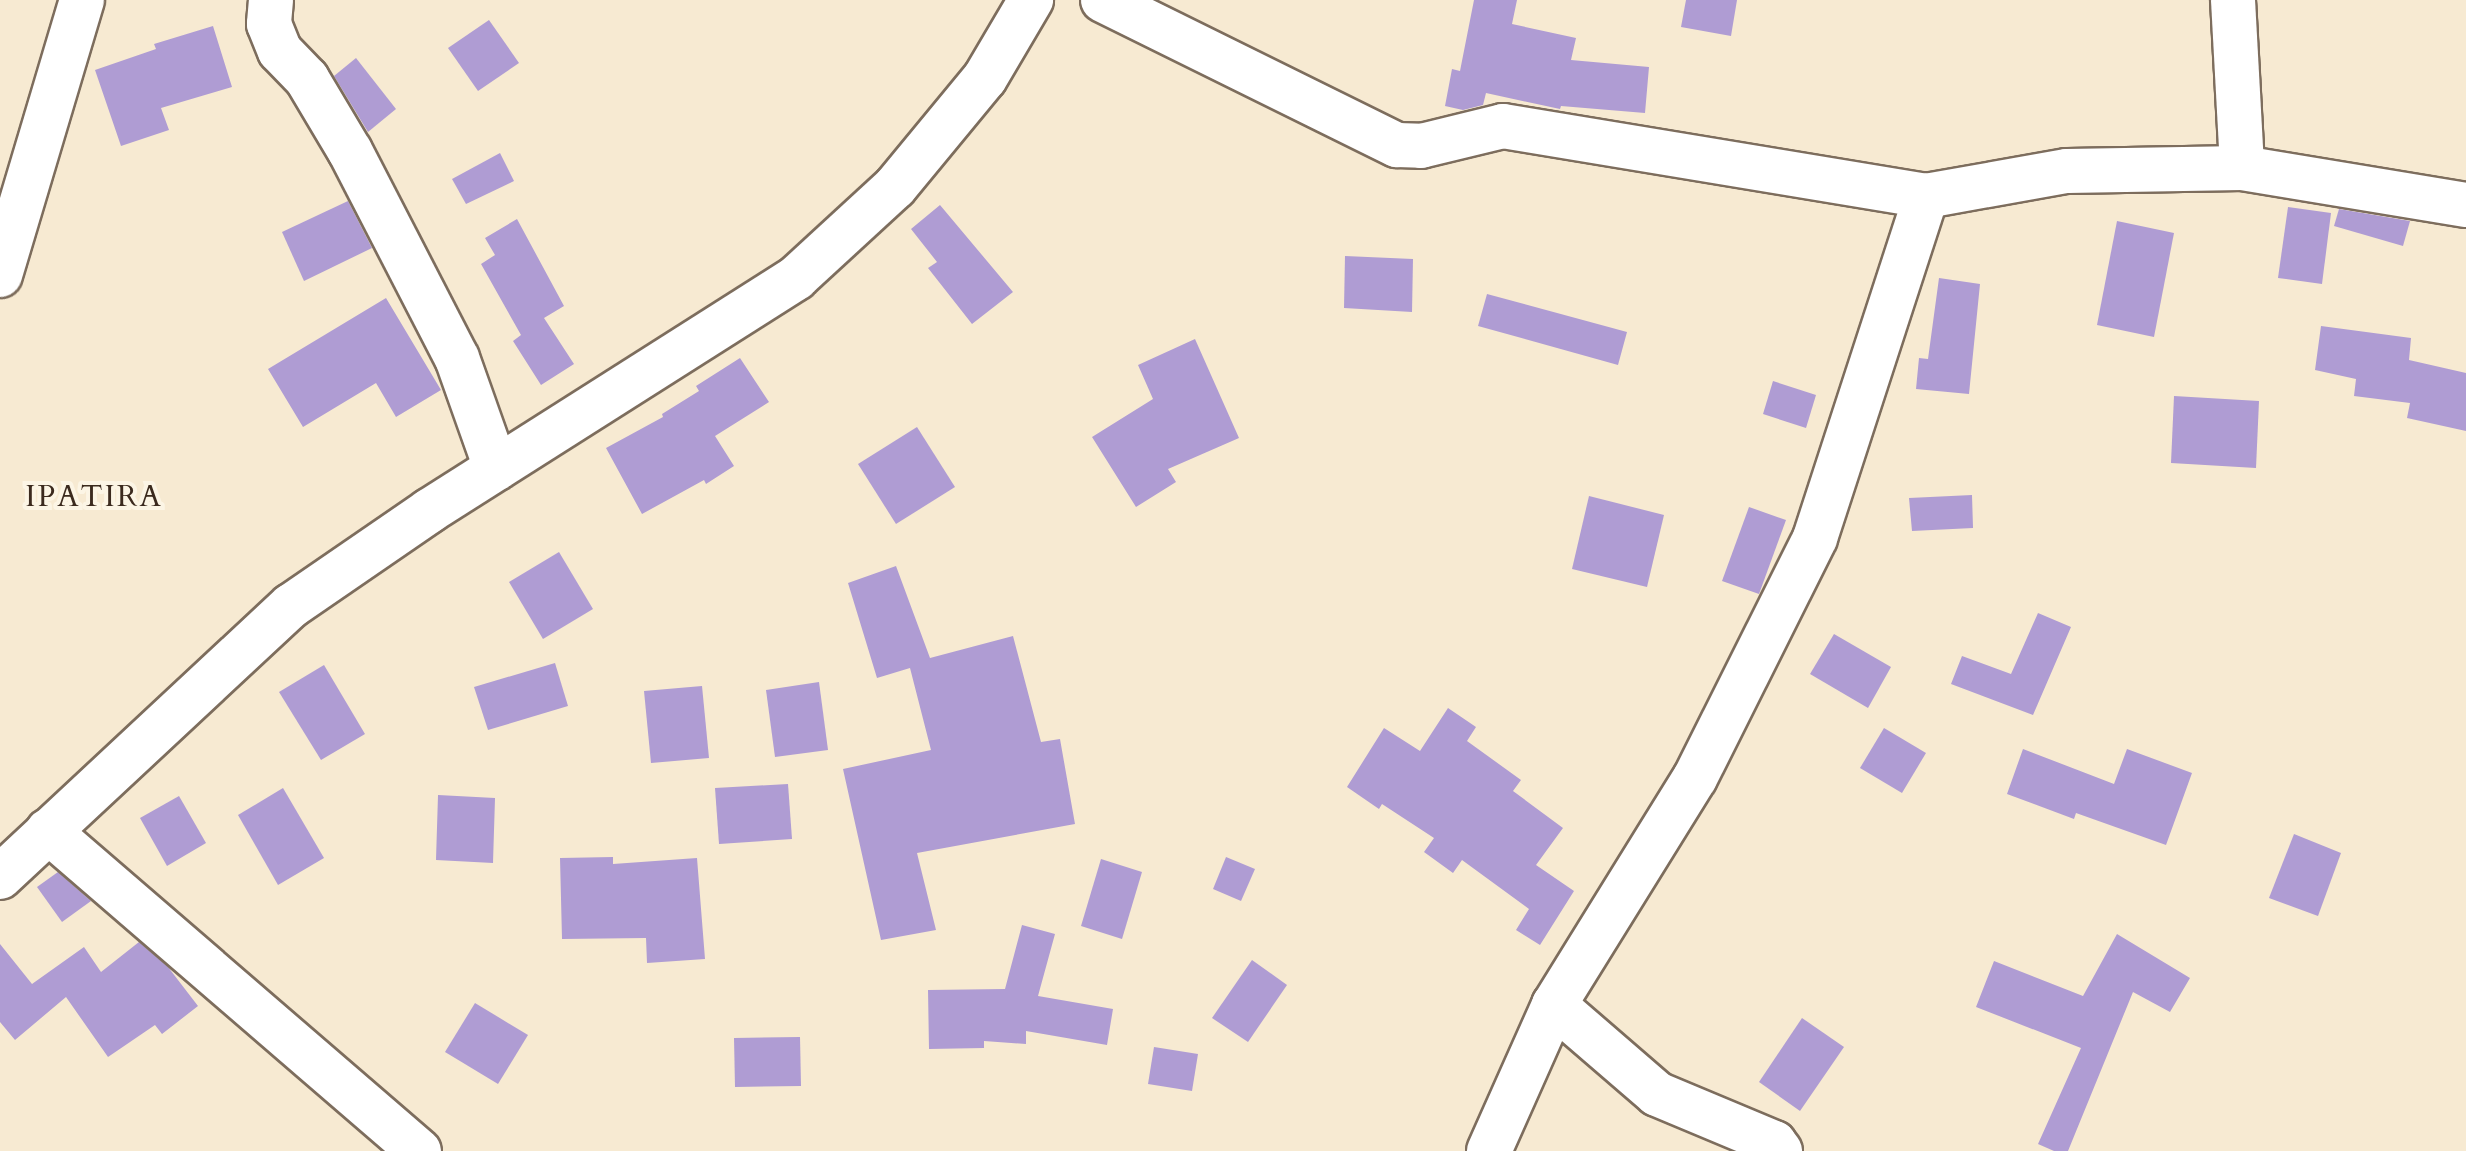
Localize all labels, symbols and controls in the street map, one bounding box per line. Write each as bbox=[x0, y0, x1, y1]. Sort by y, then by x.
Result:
district label: IPATIRA bbox=[25, 479, 163, 515]

